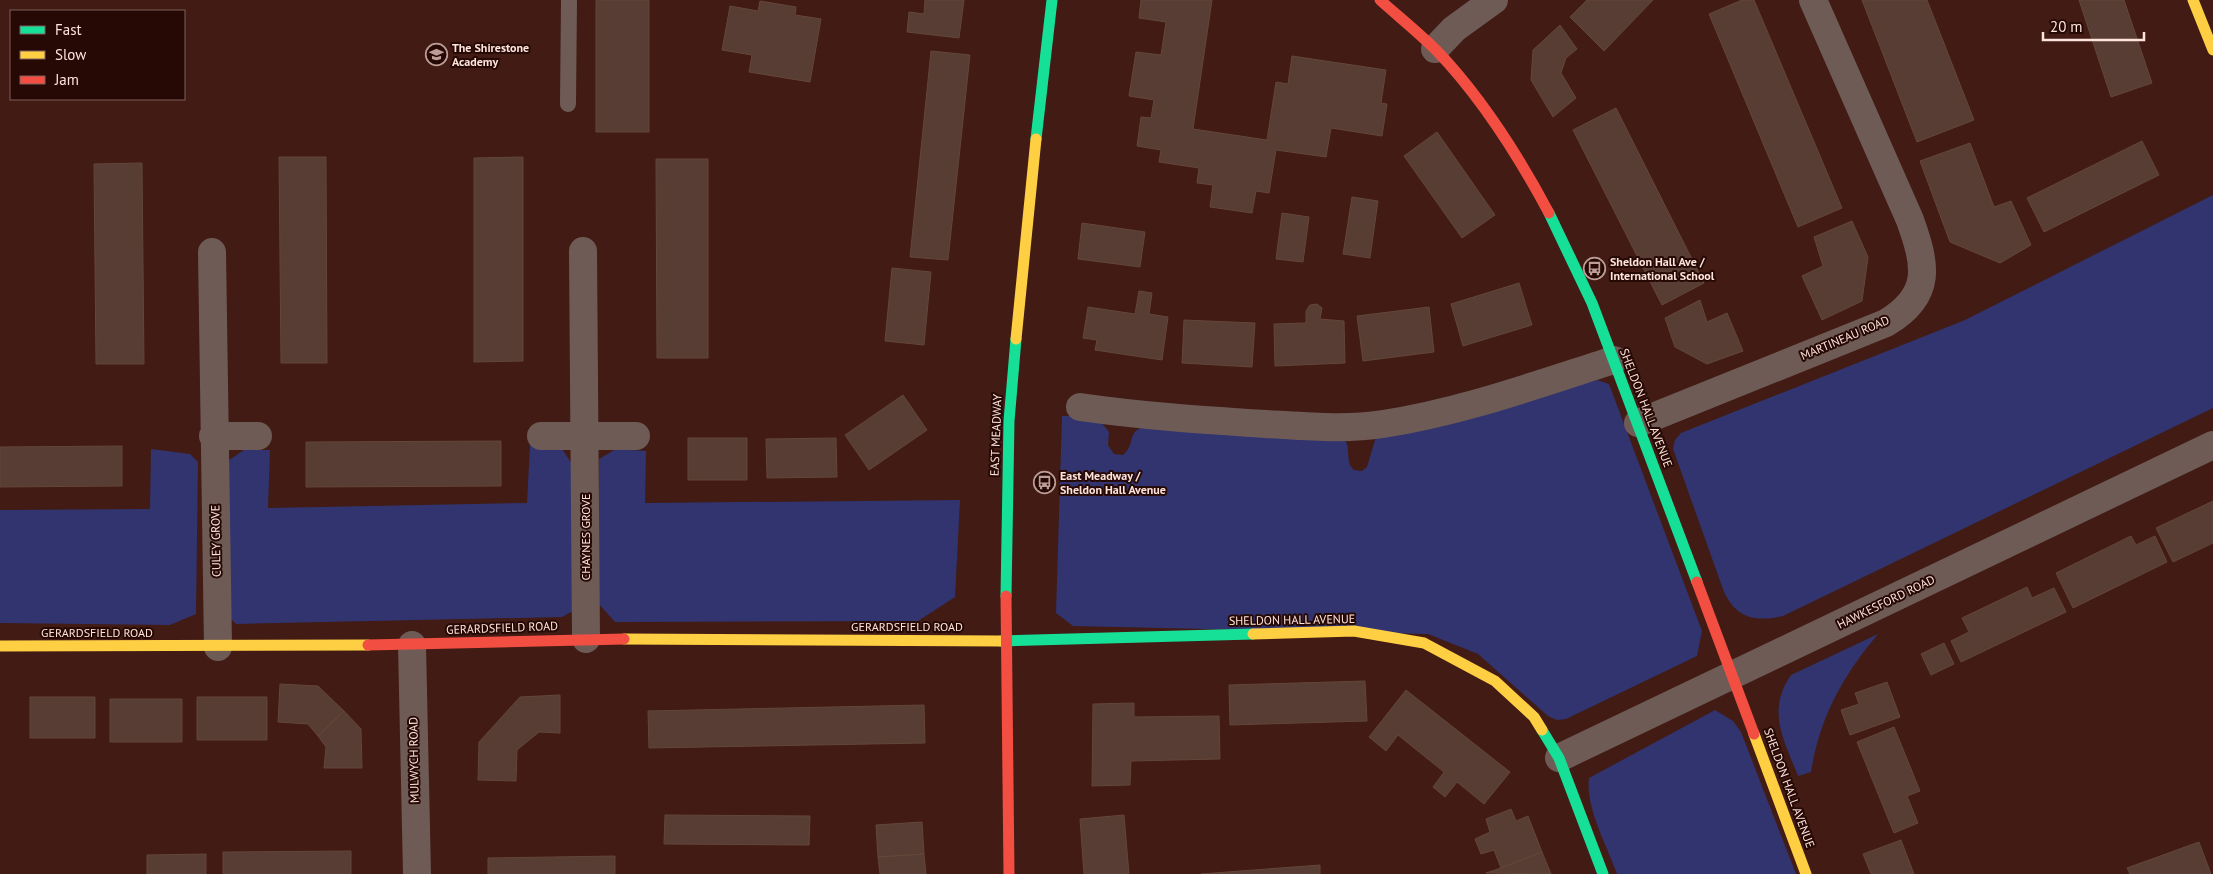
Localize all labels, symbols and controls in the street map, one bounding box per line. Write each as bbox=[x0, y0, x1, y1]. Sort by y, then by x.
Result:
legend bbox=[10, 10, 185, 100]
scale bar bbox=[2043, 10, 2144, 42]
text: 20 m bbox=[2050, 17, 2083, 36]
text: Fast bbox=[55, 20, 82, 39]
place label: The Shirestone Academy bbox=[452, 40, 529, 69]
school or university icon: The Shirestone Academy bbox=[424, 43, 448, 67]
text: Slow bbox=[55, 45, 86, 64]
text: Jam bbox=[54, 70, 79, 89]
place label: Sheldon Hall Ave / International School bbox=[1610, 254, 1715, 283]
bus stop icon: Sheldon Hall Ave / International School bbox=[1582, 257, 1606, 281]
street label: MARTINEAU ROAD bbox=[1798, 312, 1892, 363]
street label: SHELDON HALL AVENUE bbox=[1617, 346, 1676, 469]
street label: EAST MEADWAY bbox=[987, 393, 1004, 476]
place label: East Meadway / Sheldon Hall Avenue bbox=[1060, 468, 1166, 497]
bus stop icon: East Meadway / Sheldon Hall Avenue bbox=[1032, 471, 1056, 495]
street label: CHAYNES GROVE bbox=[578, 493, 593, 581]
street label: CULEY GROVE bbox=[207, 505, 224, 577]
street label: HAWKESFORD ROAD bbox=[1834, 571, 1937, 632]
street label: SHELDON HALL AVENUE bbox=[1229, 611, 1355, 628]
street label: GERARDSFIELD ROAD bbox=[446, 618, 558, 637]
street label: GERARDSFIELD ROAD bbox=[851, 619, 963, 634]
street label: GERARDSFIELD ROAD bbox=[41, 625, 153, 640]
street label: MULWYCH ROAD bbox=[405, 717, 422, 803]
street label: SHELDON HALL AVENUE bbox=[1761, 726, 1818, 850]

